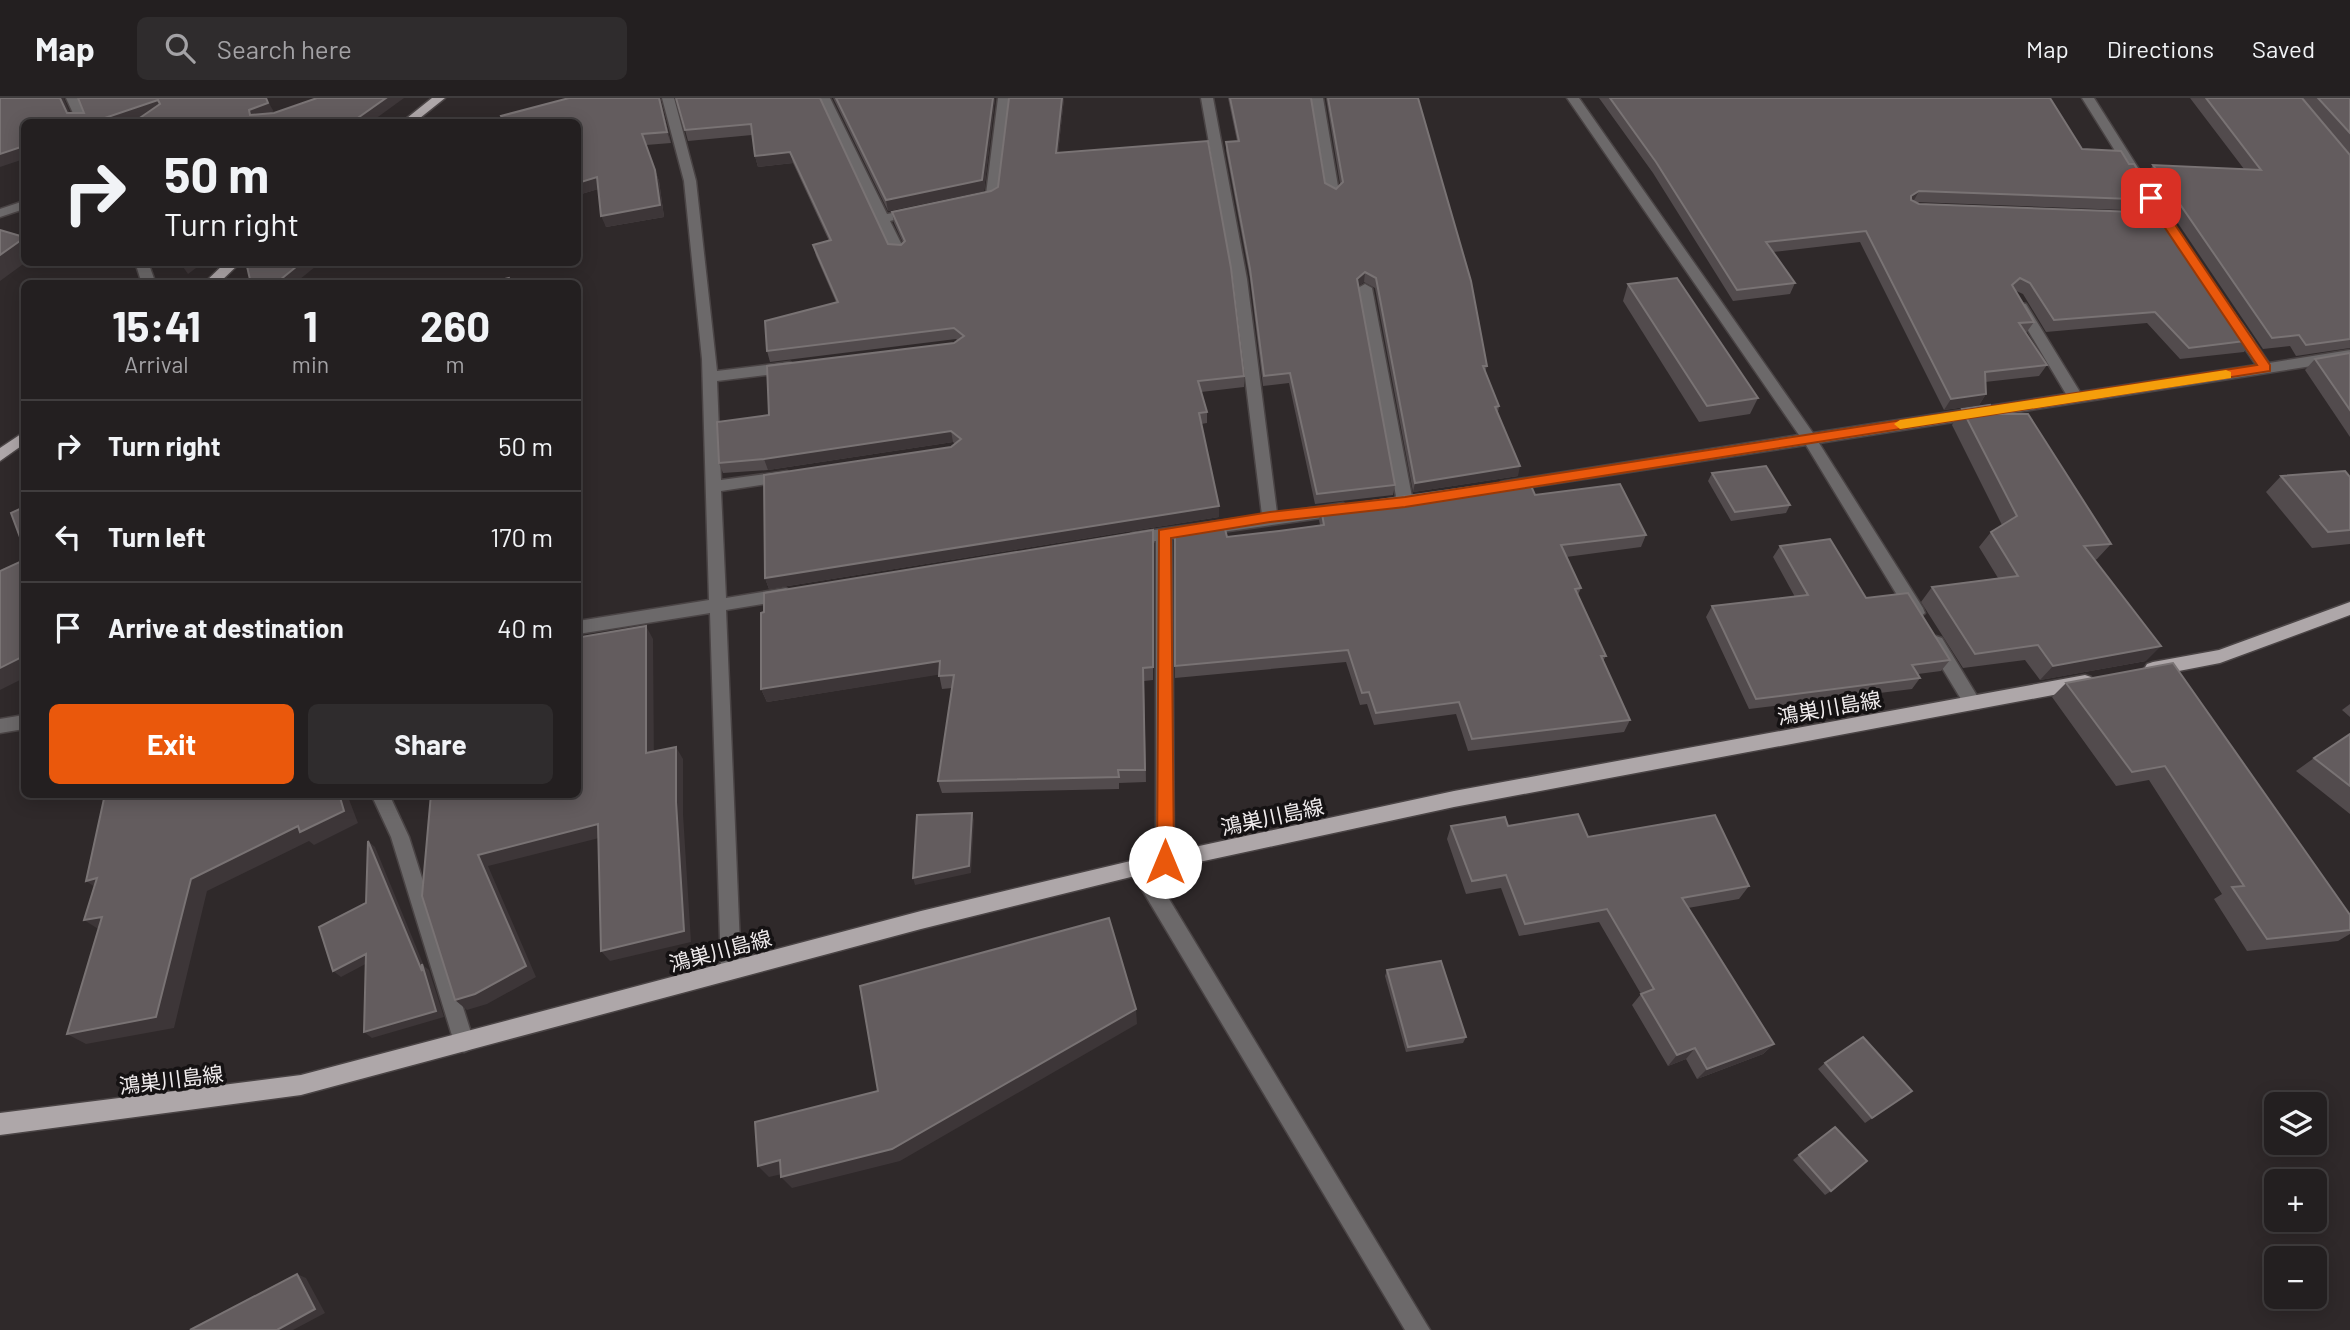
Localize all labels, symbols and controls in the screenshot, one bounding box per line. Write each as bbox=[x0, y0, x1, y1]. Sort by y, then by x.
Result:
search box bbox=[137, 17, 627, 80]
text: Map bbox=[35, 28, 95, 68]
icon: search bbox=[161, 29, 199, 67]
text: Search here bbox=[217, 33, 352, 64]
text: Map bbox=[2026, 34, 2069, 63]
text: Directions bbox=[2107, 34, 2214, 63]
text: Saved bbox=[2252, 34, 2315, 63]
text: 50 m bbox=[164, 144, 269, 203]
icon: right bbox=[49, 147, 140, 238]
pin bbox=[2121, 168, 2181, 228]
icon: arrive bbox=[2132, 179, 2170, 217]
text: Turn right bbox=[164, 204, 299, 242]
text: 15:41 bbox=[112, 300, 201, 350]
text: 1 bbox=[303, 300, 318, 350]
text: 260 bbox=[420, 300, 490, 350]
text: Arrival bbox=[124, 350, 189, 378]
text: min bbox=[292, 350, 329, 378]
text: m bbox=[446, 350, 465, 378]
icon: right bbox=[49, 427, 87, 465]
text: Turn right bbox=[108, 430, 221, 461]
text: 50 m bbox=[498, 430, 553, 461]
icon: left bbox=[49, 518, 87, 556]
text: Turn left bbox=[108, 521, 206, 552]
text: 170 m bbox=[490, 521, 553, 552]
icon: arrive bbox=[49, 609, 87, 647]
text: Arrive at destination bbox=[108, 612, 344, 643]
text: 40 m bbox=[497, 612, 553, 643]
street label: 鴻巣川島線 bbox=[1775, 686, 1883, 728]
button: Exit bbox=[49, 704, 294, 784]
button: Share bbox=[308, 704, 553, 784]
street label: 鴻巣川島線 bbox=[1218, 793, 1326, 839]
position arrow bbox=[1128, 825, 1202, 899]
street label: 鴻巣川島線 bbox=[666, 924, 774, 976]
street label: 鴻巣川島線 bbox=[117, 1060, 225, 1098]
map controls bbox=[2264, 1092, 2327, 1309]
button: layers bbox=[2264, 1092, 2327, 1155]
button: + bbox=[2264, 1169, 2327, 1232]
button: − bbox=[2264, 1246, 2327, 1309]

